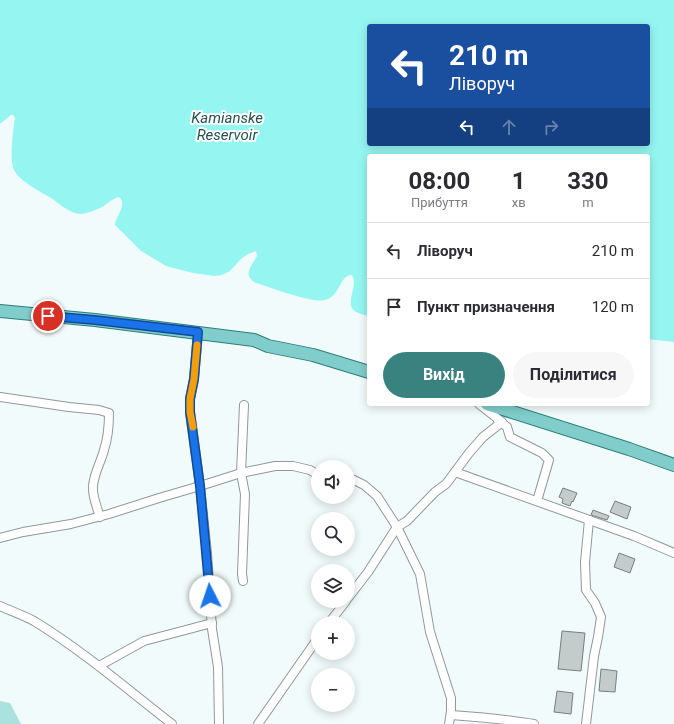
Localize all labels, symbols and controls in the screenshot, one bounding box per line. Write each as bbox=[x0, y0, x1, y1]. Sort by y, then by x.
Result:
text: 210 m bbox=[449, 39, 528, 72]
icon: left bbox=[383, 40, 435, 92]
text: Ліворуч bbox=[449, 73, 515, 94]
water label: Kamianske Reservoir bbox=[191, 109, 263, 144]
icon: left bbox=[456, 116, 478, 138]
icon: ahead bbox=[498, 116, 520, 138]
icon: right bbox=[540, 116, 562, 138]
text: 08:00 bbox=[408, 167, 470, 195]
text: 1 bbox=[512, 167, 526, 195]
text: 330 bbox=[567, 167, 609, 195]
text: Прибуття bbox=[411, 195, 468, 210]
text: хв bbox=[512, 195, 526, 210]
text: m bbox=[582, 195, 594, 210]
icon: left bbox=[383, 240, 405, 262]
text: Ліворуч bbox=[417, 242, 473, 260]
text: 210 m bbox=[592, 242, 634, 260]
icon: arrive bbox=[383, 296, 405, 318]
text: Пункт призначення bbox=[417, 298, 555, 316]
text: 120 m bbox=[592, 298, 634, 316]
pin bbox=[31, 299, 65, 333]
icon: arrive bbox=[37, 305, 59, 327]
button: Вихід bbox=[383, 352, 505, 398]
button: Поділитися bbox=[513, 352, 634, 398]
map controls bbox=[311, 460, 355, 712]
button: sound bbox=[311, 460, 355, 504]
button: search bbox=[311, 512, 355, 556]
button: layers bbox=[311, 564, 355, 608]
position arrow bbox=[189, 575, 231, 617]
button: + bbox=[311, 616, 355, 660]
button: − bbox=[311, 668, 355, 712]

